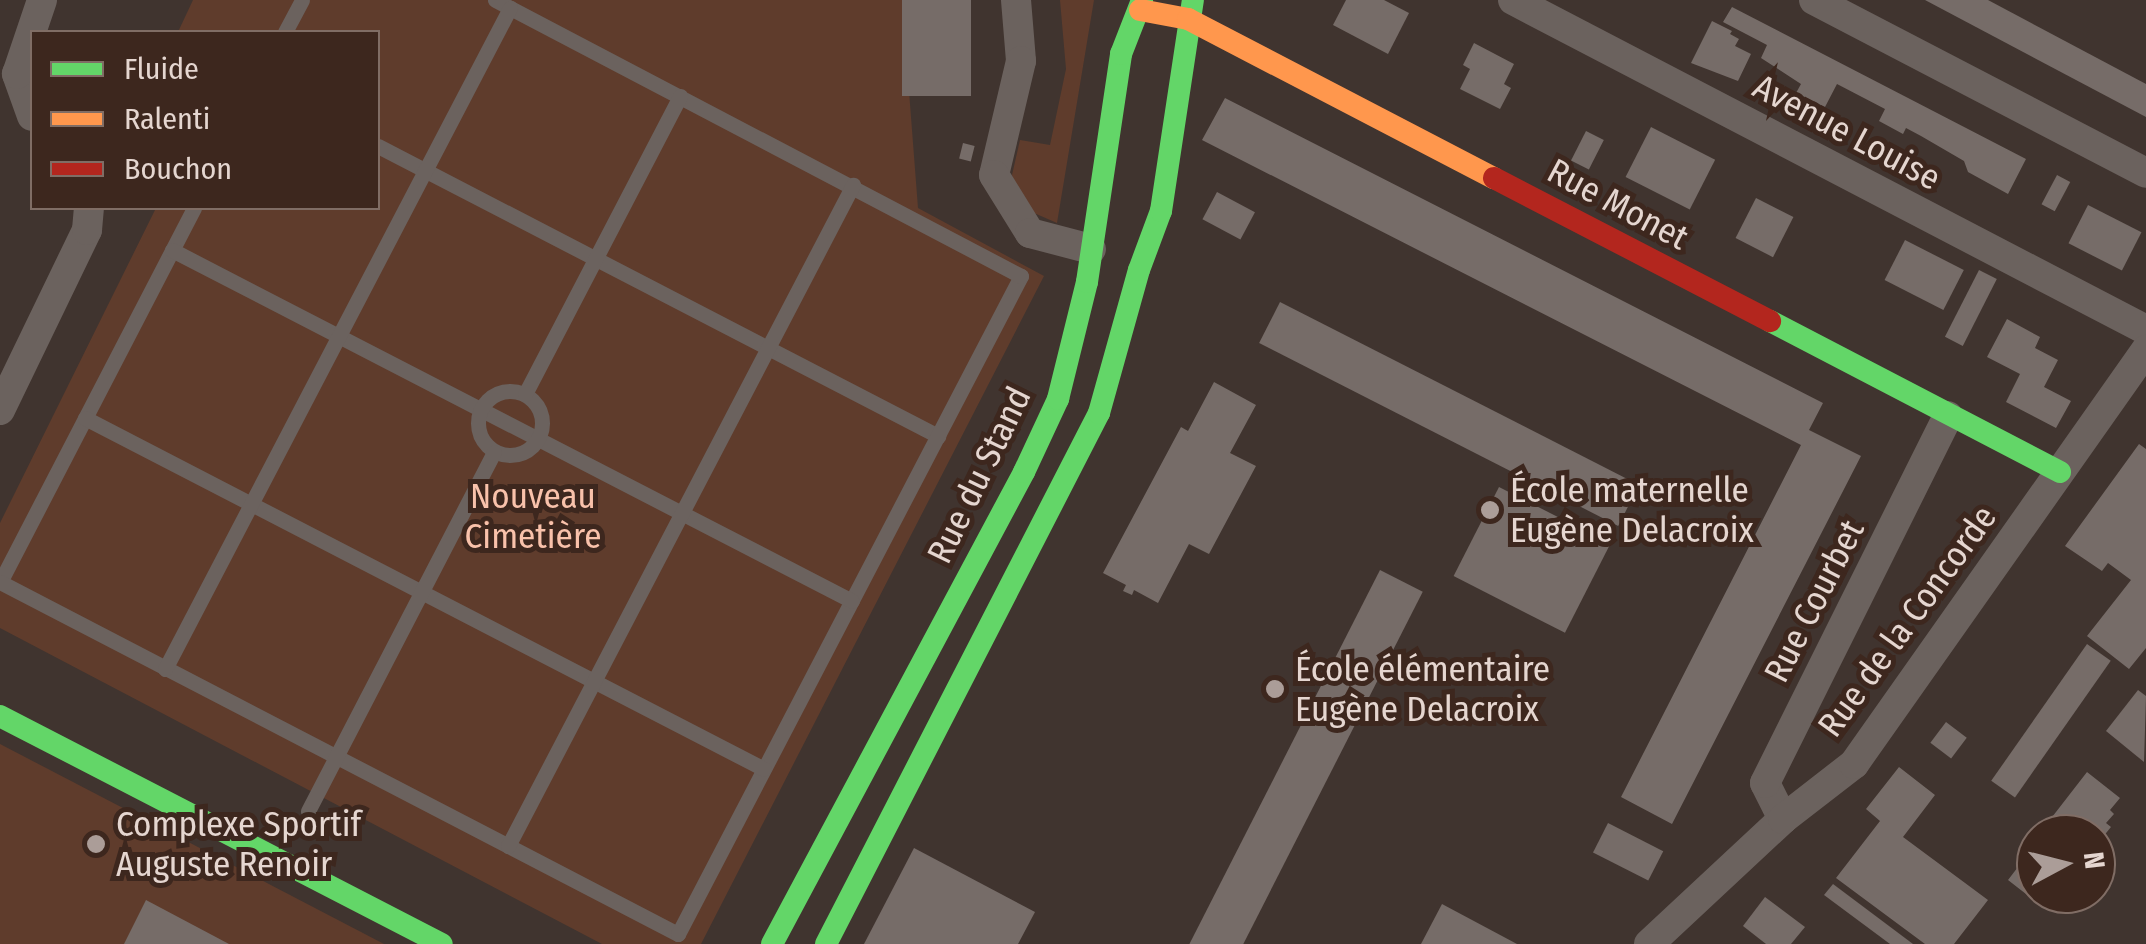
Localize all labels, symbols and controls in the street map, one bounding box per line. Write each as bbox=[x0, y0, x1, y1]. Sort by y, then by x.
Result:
legend bbox=[30, 30, 380, 210]
text: Fluide bbox=[124, 51, 199, 87]
street label: Avenue Louise bbox=[1746, 65, 1948, 199]
text: Ralenti bbox=[124, 101, 210, 137]
street label: Rue Monet bbox=[1540, 149, 1696, 259]
text: Bouchon bbox=[124, 151, 232, 187]
street label: Rue du Stand bbox=[918, 380, 1040, 570]
place label: École maternelle Eugène Delacroix bbox=[1510, 469, 1754, 551]
park label: Nouveau Cimetière bbox=[465, 475, 601, 557]
street label: Rue de la Concorde bbox=[1809, 497, 2005, 745]
marker: École maternelle Eugène Delacroix bbox=[1479, 499, 1501, 521]
street label: Rue Courbet bbox=[1755, 513, 1873, 689]
place label: École élémentaire Eugène Delacroix bbox=[1295, 648, 1550, 730]
marker: École élémentaire Eugène Delacroix bbox=[1264, 678, 1286, 700]
place label: Complexe Sportif Auguste Renoir bbox=[116, 803, 361, 885]
north arrow bbox=[2016, 814, 2116, 914]
marker: Complexe Sportif Auguste Renoir bbox=[85, 833, 107, 855]
text: N bbox=[2077, 850, 2112, 871]

